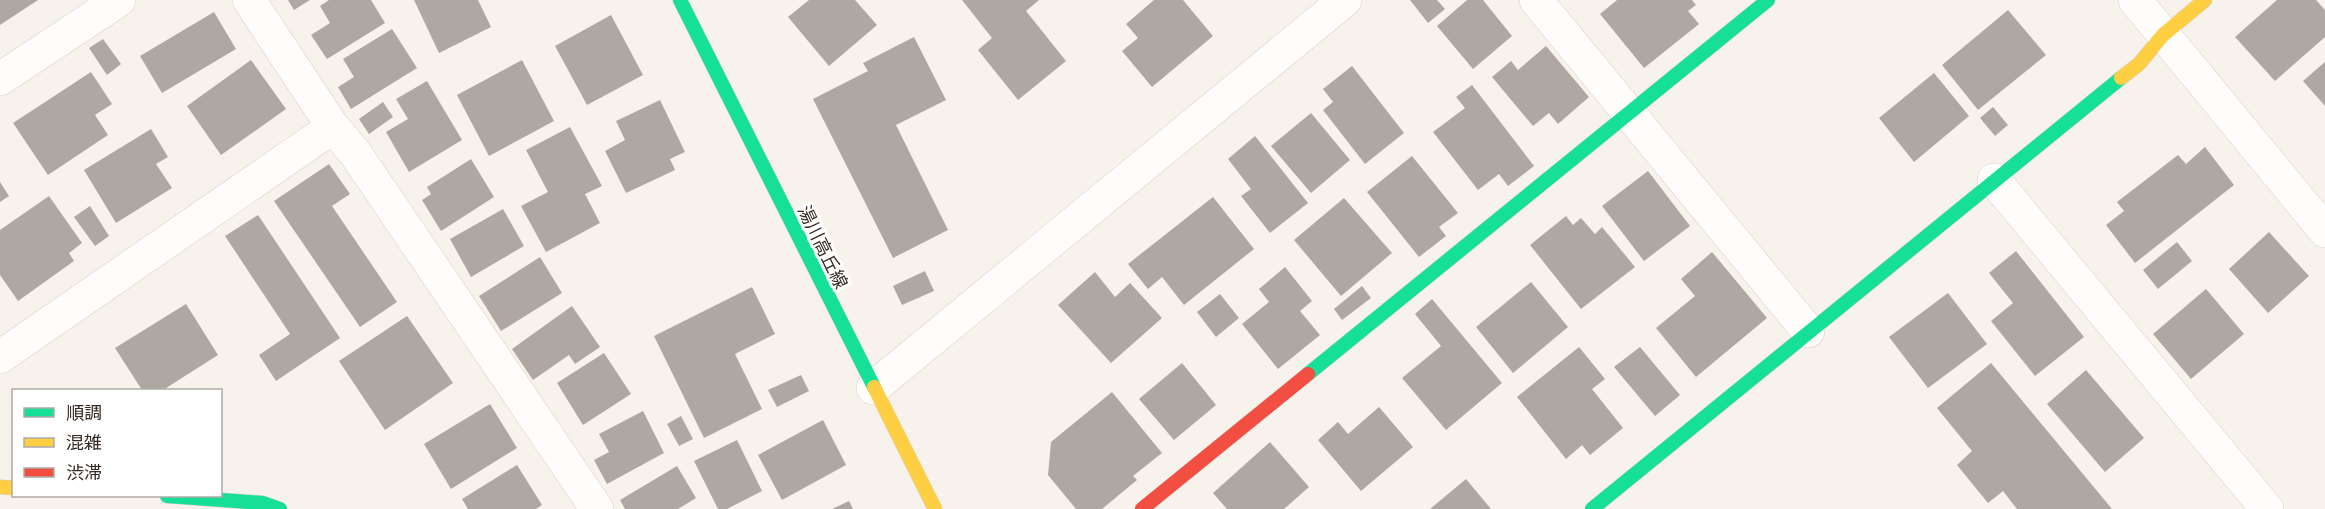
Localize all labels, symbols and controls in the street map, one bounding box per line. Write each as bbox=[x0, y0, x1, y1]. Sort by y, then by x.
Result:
street label: 湯川高丘線 bbox=[791, 201, 855, 293]
legend bbox=[12, 389, 222, 497]
text: 順調 bbox=[66, 399, 102, 426]
text: 混雑 bbox=[66, 429, 102, 456]
text: 渋滞 bbox=[66, 459, 102, 486]

